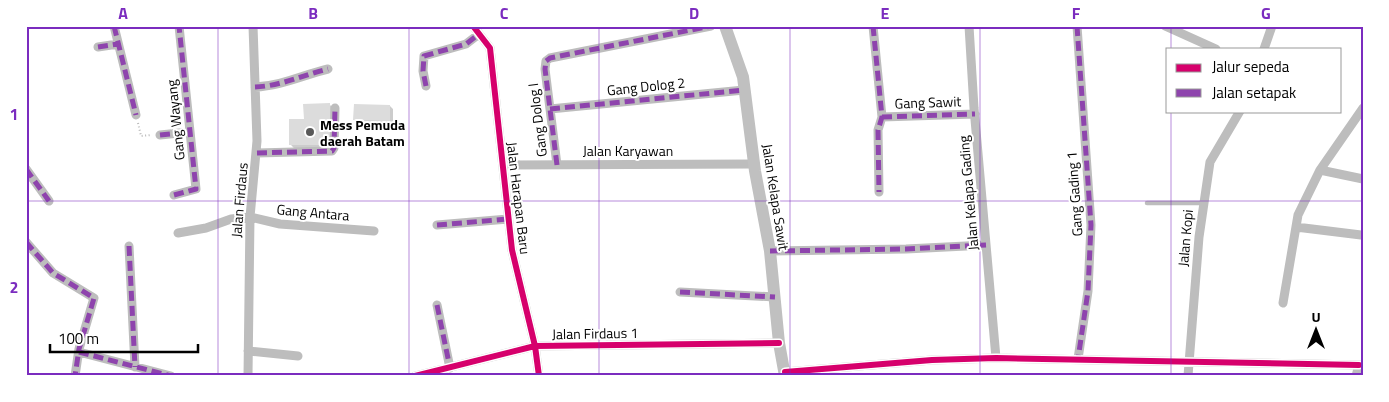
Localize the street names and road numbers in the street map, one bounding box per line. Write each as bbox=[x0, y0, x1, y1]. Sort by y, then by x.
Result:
street label: Gang Dolog 2 bbox=[606, 71, 686, 101]
street label: Gang Wayang bbox=[160, 79, 190, 161]
street label: Gang Dolog I bbox=[522, 82, 552, 158]
street label: Gang Sawit bbox=[894, 90, 962, 114]
street label: Jalan Kelapa Gading bbox=[953, 135, 983, 251]
street label: Jalan Karyawan bbox=[583, 140, 673, 161]
street label: Jalan Harapan Baru bbox=[502, 141, 536, 255]
street label: Jalan Kelapa Sawit bbox=[757, 142, 795, 252]
street label: Gang Gading 1 bbox=[1061, 151, 1087, 237]
street label: Jalan Firdaus bbox=[225, 162, 253, 238]
street label: Gang Antara bbox=[276, 198, 350, 226]
street label: Jalan Kopi bbox=[1172, 208, 1198, 268]
street label: Jalan Firdaus 1 bbox=[552, 322, 638, 344]

